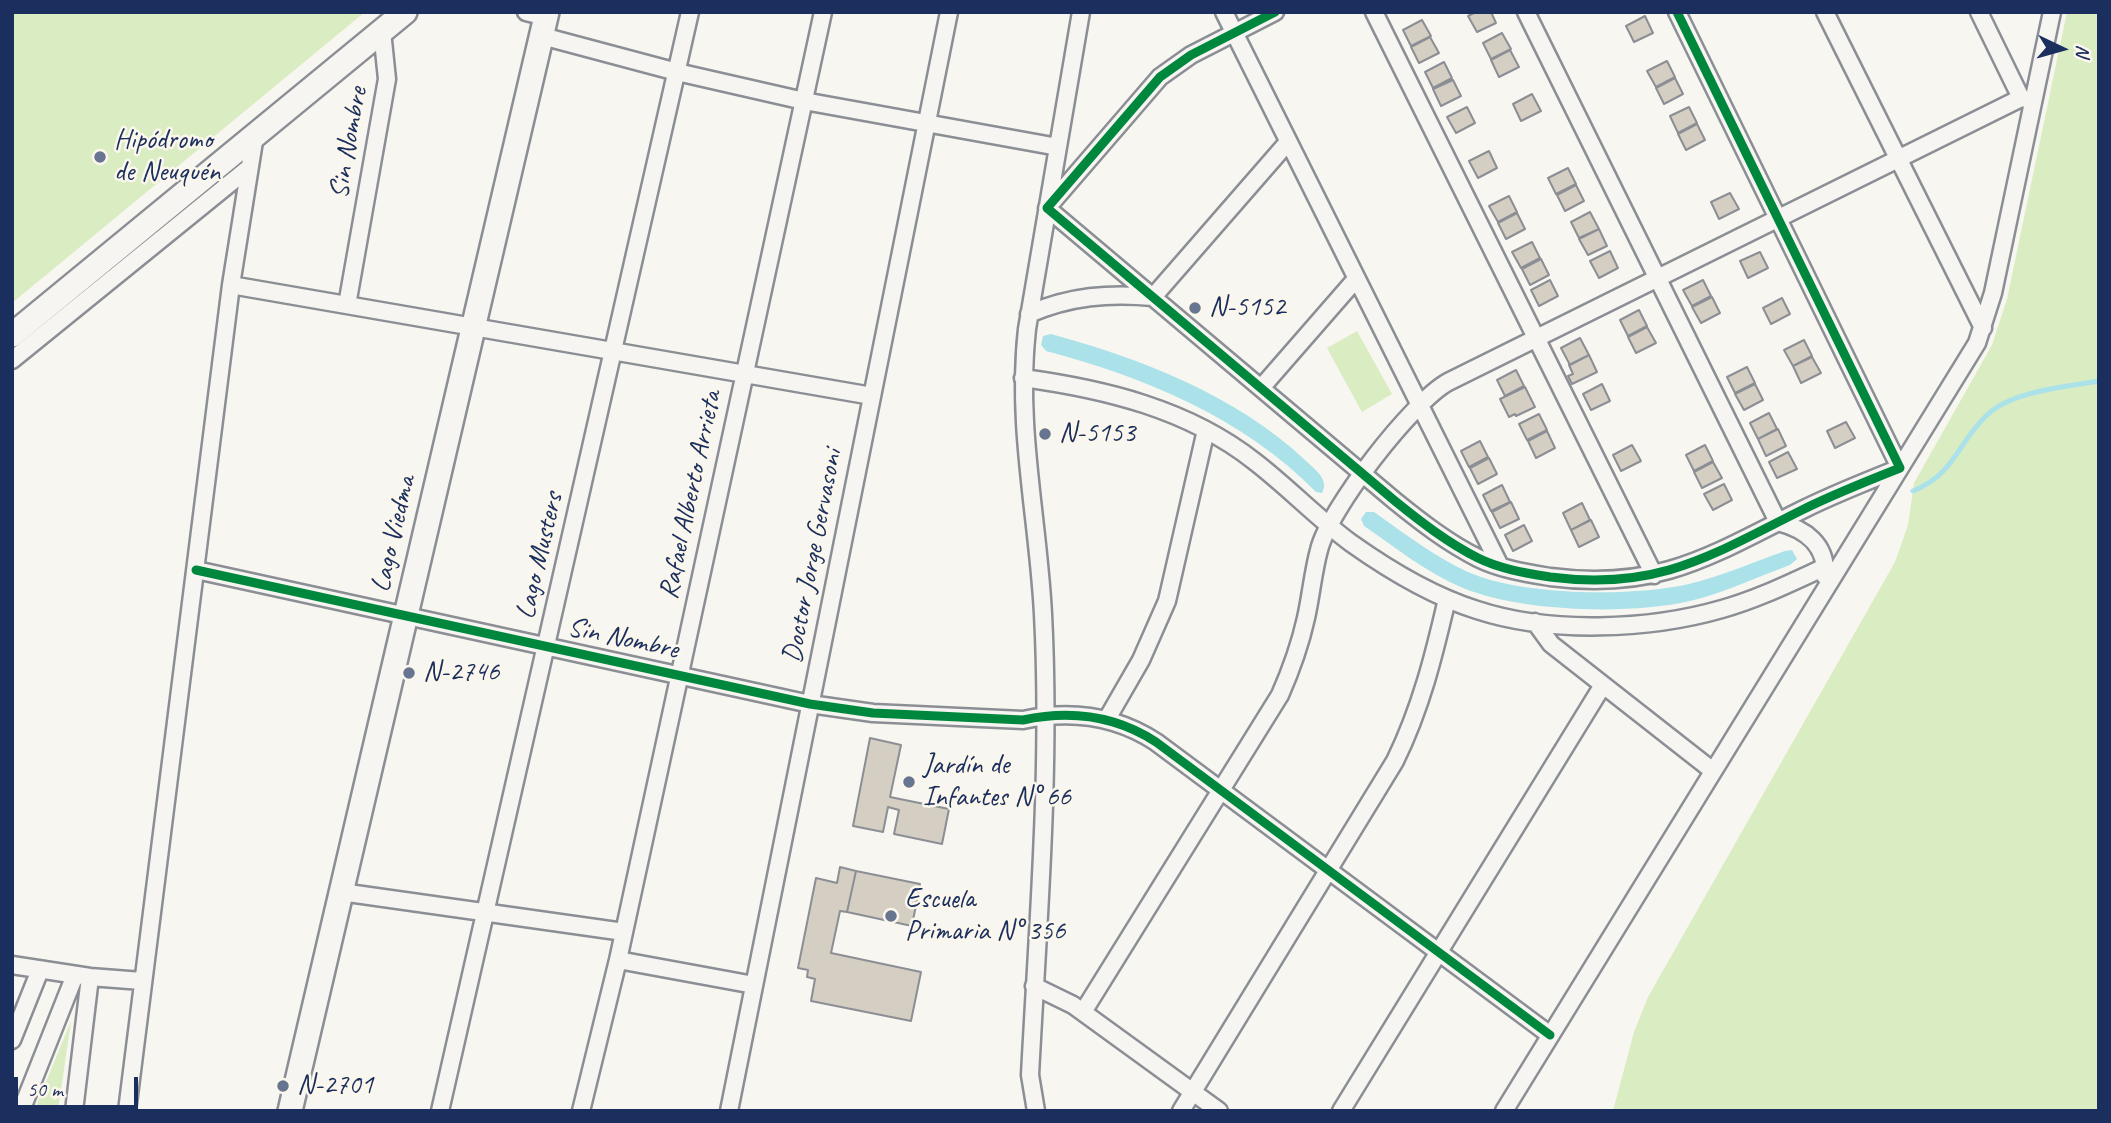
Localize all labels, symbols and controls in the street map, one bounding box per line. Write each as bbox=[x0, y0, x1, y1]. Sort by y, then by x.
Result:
north arrow bbox=[2027, 14, 2097, 84]
text: N bbox=[2070, 44, 2095, 58]
street label: Sin Nombre bbox=[323, 85, 375, 201]
place label: Hipódromo de Neuquén bbox=[114, 124, 220, 190]
marker: Hipódromo de Neuquén bbox=[92, 149, 108, 165]
place label: N-5152 bbox=[1209, 291, 1285, 325]
marker: N-5152 bbox=[1187, 300, 1203, 316]
street label: Rafael Alberto Arrieta bbox=[653, 388, 729, 602]
place label: N-5153 bbox=[1059, 417, 1135, 451]
marker: N-5153 bbox=[1037, 426, 1053, 442]
street label: Doctor Jorge Gervasoni bbox=[776, 446, 850, 666]
street label: Lago Viedma bbox=[364, 473, 424, 595]
street label: Lago Musters bbox=[509, 490, 571, 622]
street label: Sin Nombre bbox=[564, 611, 682, 667]
place label: N-2746 bbox=[423, 656, 499, 690]
marker: N-2746 bbox=[401, 665, 417, 681]
place label: Jardín de Infantes N° 66 bbox=[923, 749, 1071, 815]
marker: Jardín de Infantes N° 66 bbox=[901, 774, 917, 790]
place label: Escuela Primaria N° 356 bbox=[905, 883, 1065, 949]
marker: Escuela Primaria N° 356 bbox=[883, 908, 899, 924]
scale bar bbox=[18, 1064, 142, 1108]
place label: N-2701 bbox=[297, 1069, 373, 1103]
text: 50 m bbox=[27, 1076, 63, 1102]
marker: N-2701 bbox=[275, 1078, 291, 1094]

